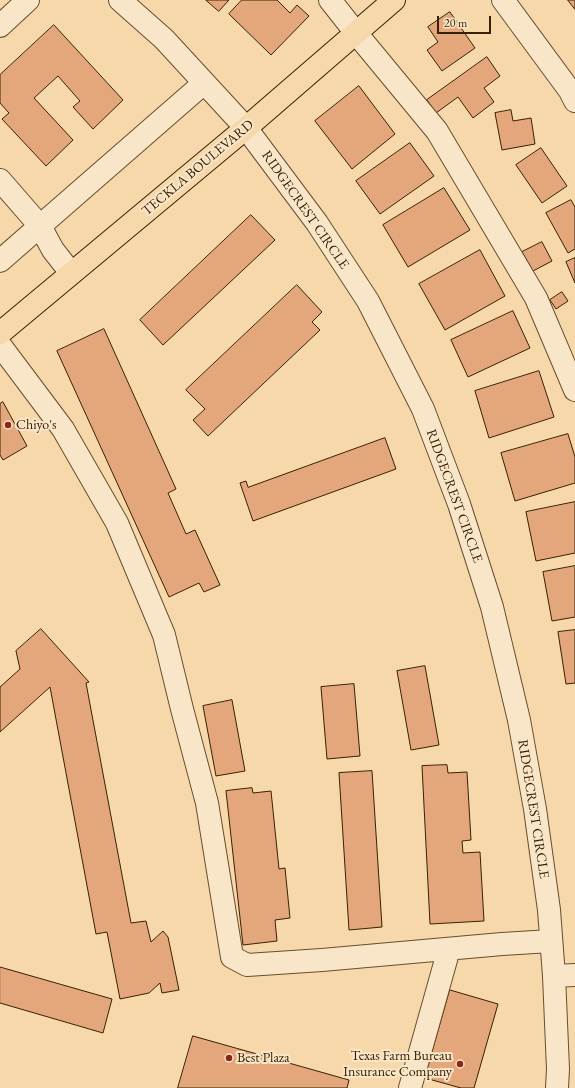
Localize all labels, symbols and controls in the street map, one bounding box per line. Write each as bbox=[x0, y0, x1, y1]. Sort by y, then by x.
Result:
scale bar bbox=[439, 8, 493, 34]
text: 20 m bbox=[444, 15, 467, 31]
street label: TECKLA BOULEVARD bbox=[139, 116, 257, 220]
street label: RIDGECREST CIRCLE bbox=[258, 148, 352, 272]
place label: Chiyo's bbox=[16, 417, 57, 433]
marker: Chiyo's bbox=[3, 420, 13, 430]
street label: RIDGECREST CIRCLE bbox=[422, 427, 486, 565]
street label: RIDGECREST CIRCLE bbox=[514, 738, 552, 880]
place label: Texas Farm Bureau Insurance Company bbox=[343, 1048, 452, 1080]
place label: Best Plaza bbox=[237, 1050, 290, 1066]
marker: Best Plaza bbox=[224, 1053, 234, 1063]
marker: Texas Farm Bureau Insurance Company bbox=[455, 1059, 465, 1069]

